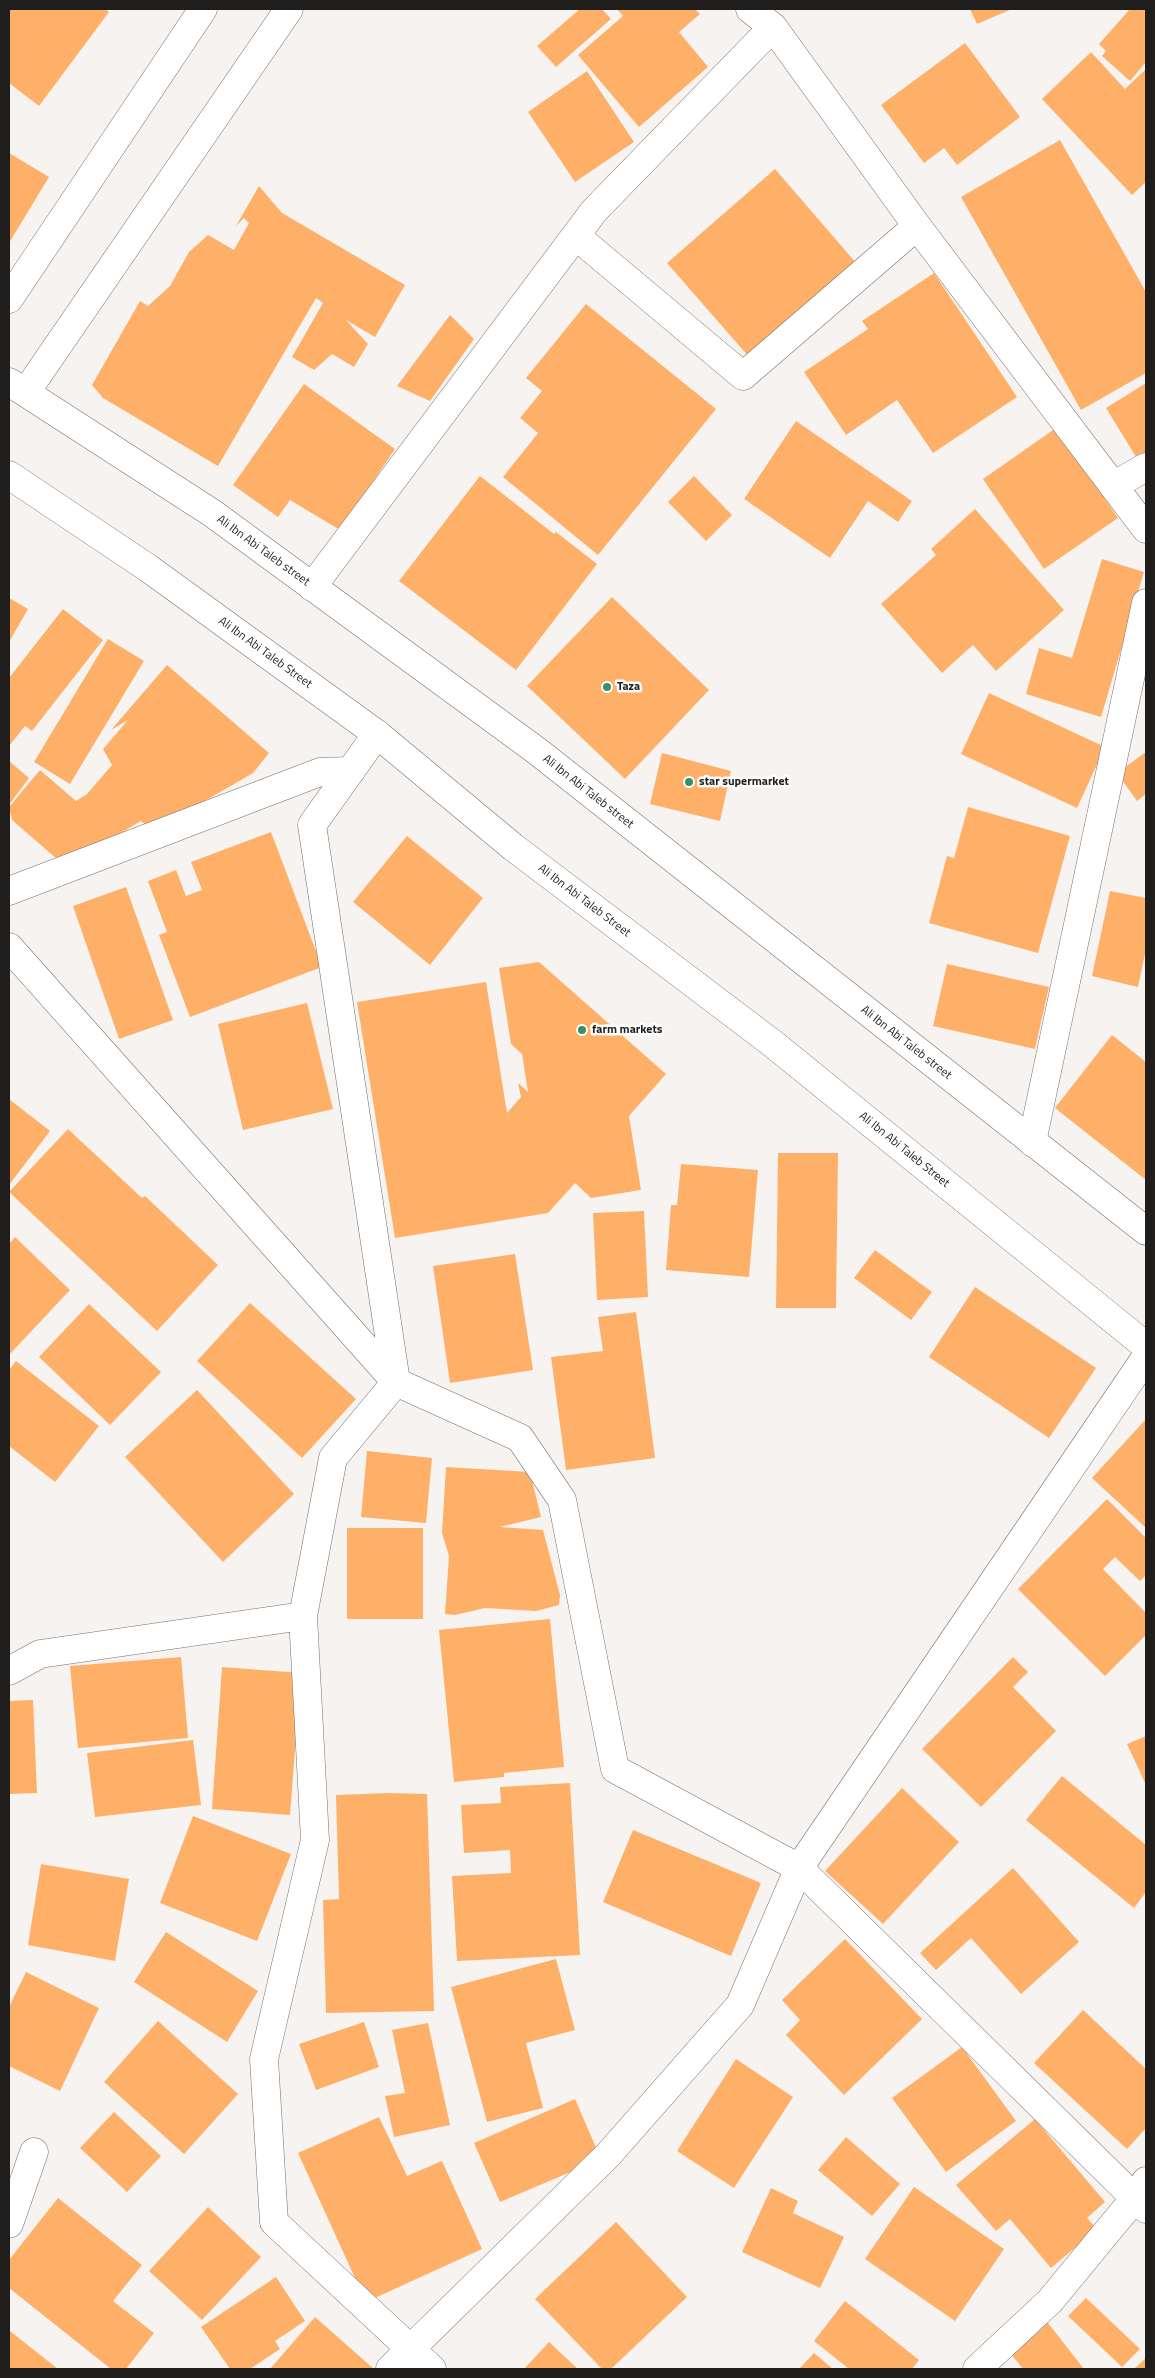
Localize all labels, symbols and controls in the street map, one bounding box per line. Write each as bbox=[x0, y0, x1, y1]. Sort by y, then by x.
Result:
street label: Ali Ibn Abi Taleb street bbox=[214, 512, 312, 590]
street label: Ali Ibn Abi Taleb Street bbox=[215, 614, 315, 692]
place label: Taza bbox=[617, 680, 640, 694]
marker: Taza bbox=[601, 681, 613, 693]
street label: Ali Ibn Abi Taleb street bbox=[540, 752, 636, 832]
place label: star supermarket bbox=[699, 775, 789, 789]
marker: star supermarket bbox=[683, 776, 695, 788]
street label: Ali Ibn Abi Taleb Street bbox=[535, 861, 633, 941]
street label: Ali Ibn Abi Taleb street bbox=[858, 1003, 954, 1083]
place label: farm markets bbox=[592, 1023, 662, 1037]
marker: farm markets bbox=[576, 1024, 588, 1036]
street label: Ali Ibn Abi Taleb Street bbox=[856, 1109, 952, 1191]

